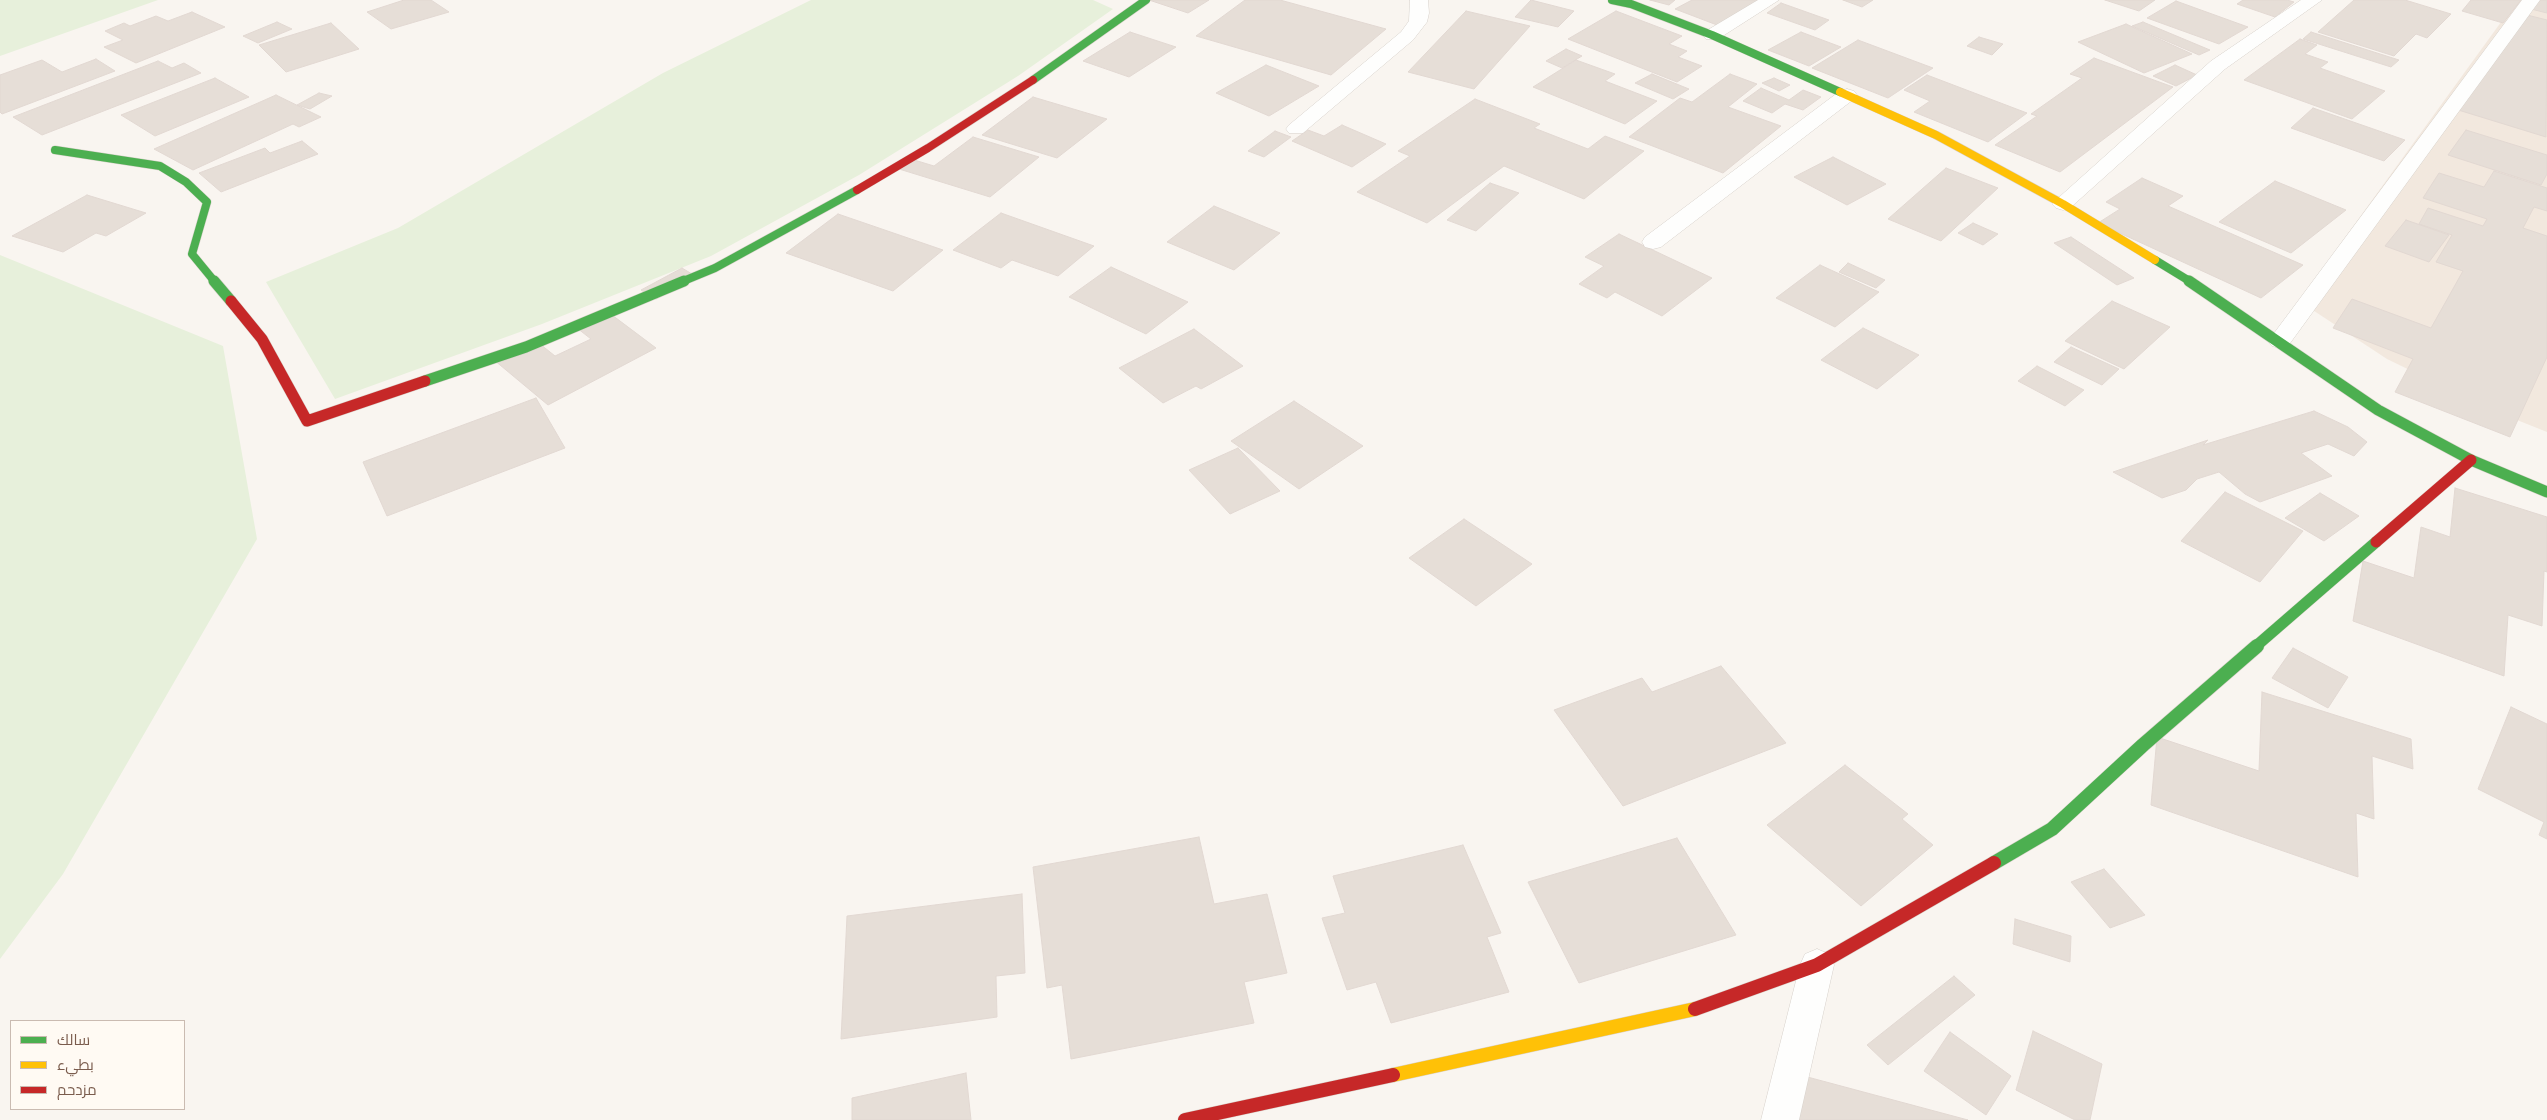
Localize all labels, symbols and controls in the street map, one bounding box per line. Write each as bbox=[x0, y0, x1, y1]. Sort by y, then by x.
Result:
legend bbox=[10, 1020, 185, 1110]
text: سالك bbox=[57, 1033, 90, 1048]
text: بطيء bbox=[57, 1058, 94, 1073]
text: مزدحم bbox=[57, 1083, 97, 1098]

